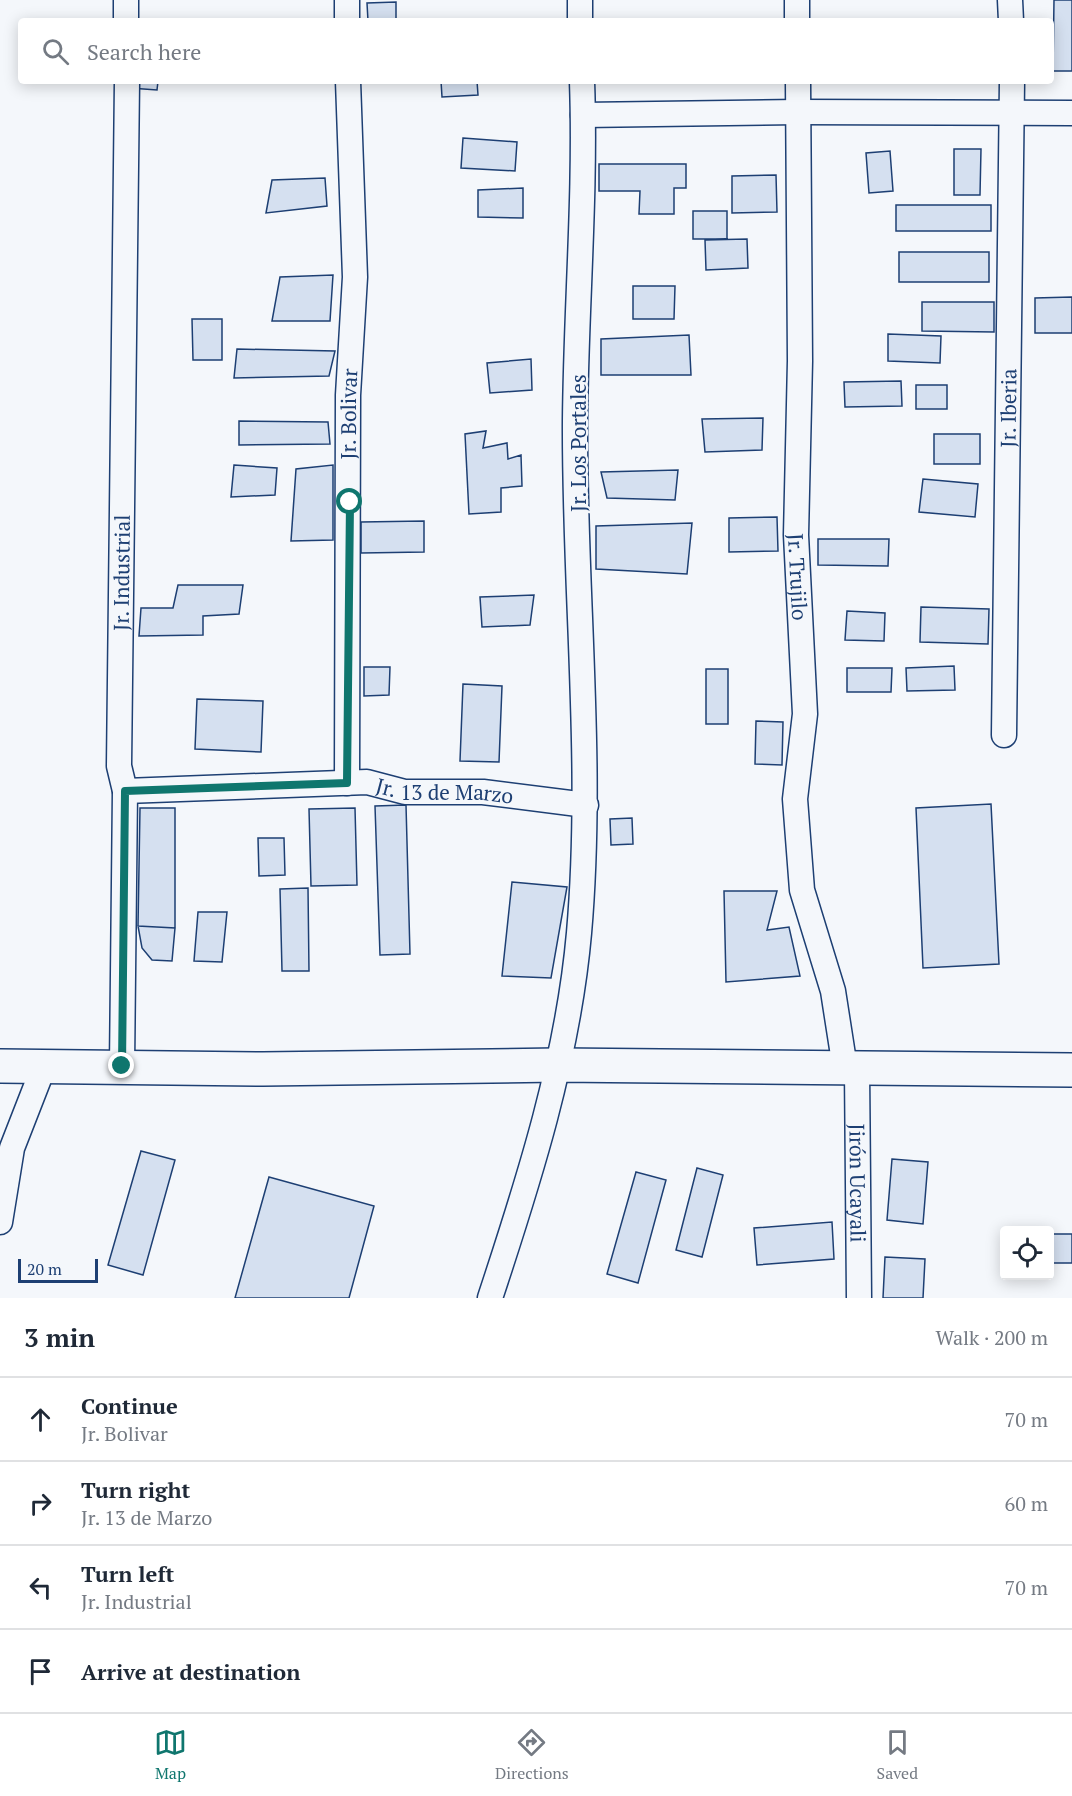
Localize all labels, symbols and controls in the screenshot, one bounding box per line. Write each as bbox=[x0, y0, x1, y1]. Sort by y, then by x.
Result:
search box bbox=[18, 18, 1054, 84]
icon: search bbox=[39, 35, 72, 68]
text: Search here bbox=[87, 37, 201, 66]
street label: Jr. Bolivar bbox=[334, 368, 364, 460]
street label: Jr. Iberia bbox=[994, 368, 1022, 448]
street label: Jr. Los Portales bbox=[564, 374, 592, 512]
route start bbox=[336, 488, 362, 514]
street label: Jr. Industrial bbox=[107, 514, 136, 631]
street label: Jr. Trujilo bbox=[782, 533, 814, 621]
street label: Jr. 13 de Marzo bbox=[373, 771, 515, 810]
route end bbox=[108, 1052, 134, 1078]
street label: Jirón Ucayali bbox=[843, 1123, 873, 1243]
map controls bbox=[1000, 1226, 1054, 1280]
button: locate bbox=[1000, 1226, 1054, 1280]
scale bar bbox=[18, 1256, 98, 1284]
text: 20 m bbox=[27, 1258, 62, 1280]
text: 3 min bbox=[24, 1320, 95, 1354]
text: Walk · 200 m bbox=[936, 1324, 1048, 1351]
text: Continue bbox=[81, 1391, 178, 1420]
icon: ahead bbox=[24, 1403, 57, 1436]
text: 70 m bbox=[1005, 1406, 1048, 1433]
text: Jr. Bolivar bbox=[81, 1420, 168, 1447]
text: Turn right bbox=[81, 1475, 190, 1504]
icon: right bbox=[24, 1487, 57, 1520]
text: 60 m bbox=[1005, 1490, 1048, 1517]
text: Jr. 13 de Marzo bbox=[81, 1504, 212, 1531]
text: Turn left bbox=[81, 1559, 174, 1588]
icon: left bbox=[24, 1571, 57, 1604]
text: 70 m bbox=[1005, 1574, 1048, 1601]
text: Jr. Industrial bbox=[81, 1588, 192, 1615]
icon: arrive bbox=[24, 1655, 57, 1688]
text: Arrive at destination bbox=[81, 1657, 300, 1686]
tab: Map bbox=[154, 1726, 187, 1784]
tab: Directions bbox=[495, 1726, 569, 1784]
tab: Saved bbox=[877, 1726, 918, 1784]

